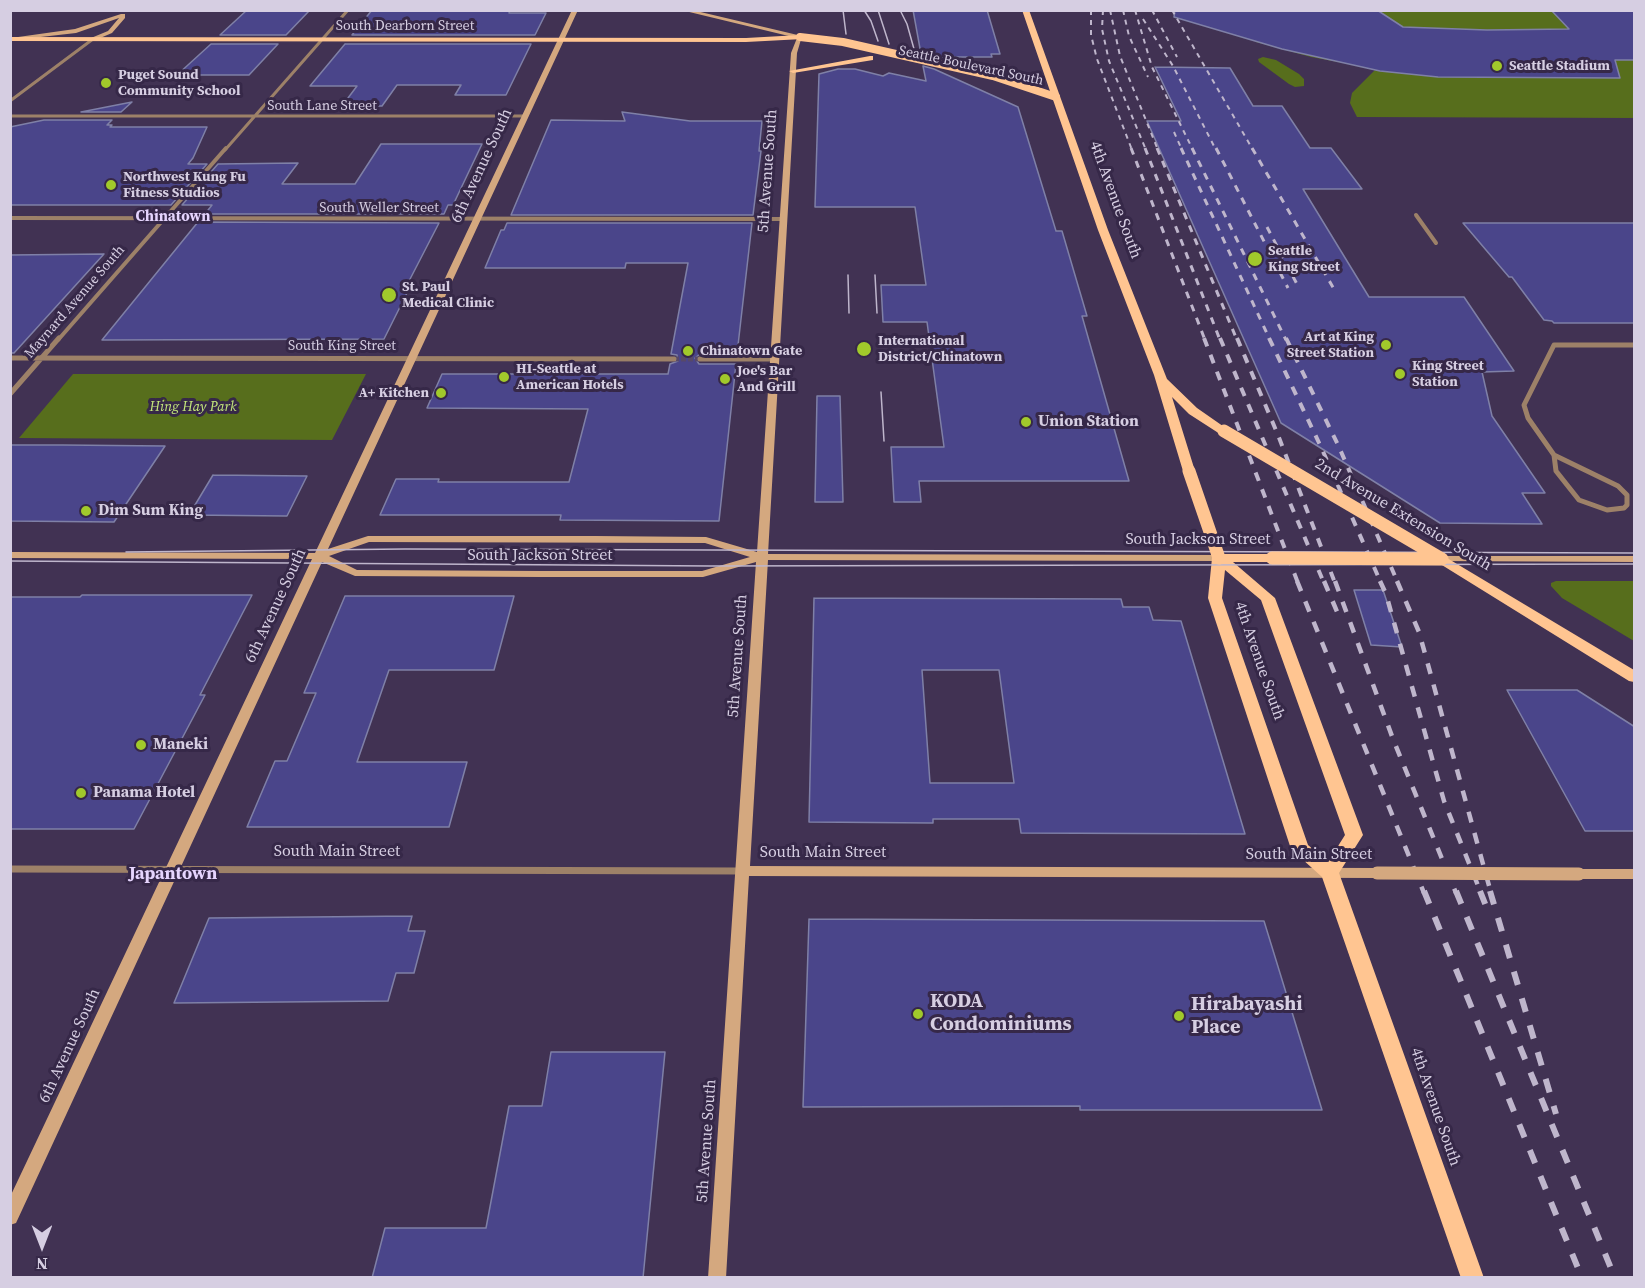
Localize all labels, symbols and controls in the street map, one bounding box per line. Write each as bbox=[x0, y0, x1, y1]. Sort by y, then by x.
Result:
street label: South Dearborn Street bbox=[336, 18, 474, 34]
street label: Seattle Boulevard South bbox=[897, 42, 1045, 90]
place label: Seattle Stadium bbox=[1509, 58, 1610, 74]
marker: Seattle Stadium bbox=[1490, 59, 1504, 73]
place label: Puget Sound Community School bbox=[118, 67, 240, 100]
marker: Puget Sound Community School bbox=[99, 76, 113, 90]
street label: South Lane Street bbox=[267, 98, 377, 114]
street label: 6th Avenue South bbox=[447, 106, 517, 226]
street label: 5th Avenue South bbox=[754, 109, 782, 233]
street label: 4th Avenue South bbox=[1085, 139, 1145, 261]
place label: Northwest Kung Fu Fitness Studios bbox=[123, 169, 246, 202]
marker: Northwest Kung Fu Fitness Studios bbox=[104, 178, 118, 192]
street label: South Weller Street bbox=[319, 200, 439, 216]
district label: Chinatown bbox=[135, 208, 211, 226]
street label: Maynard Avenue South bbox=[21, 242, 129, 362]
place label: Seattle King Street bbox=[1268, 243, 1340, 276]
marker: Seattle King Street bbox=[1246, 250, 1264, 268]
place label: St. Paul Medical Clinic bbox=[402, 279, 494, 312]
marker: St. Paul Medical Clinic bbox=[380, 286, 398, 304]
place label: Art at King Street Station bbox=[1287, 329, 1374, 362]
place label: International District/Chinatown bbox=[878, 333, 1002, 366]
street label: South King Street bbox=[288, 338, 396, 354]
marker: Art at King Street Station bbox=[1379, 338, 1393, 352]
marker: International District/Chinatown bbox=[855, 340, 873, 358]
place label: Chinatown Gate bbox=[700, 343, 802, 359]
marker: Chinatown Gate bbox=[681, 344, 695, 358]
place label: King Street Station bbox=[1412, 358, 1484, 390]
place label: HI-Seattle at American Hotels bbox=[516, 361, 624, 394]
place label: Joe's Bar And Grill bbox=[737, 363, 796, 396]
marker: King Street Station bbox=[1393, 367, 1407, 381]
marker: HI-Seattle at American Hotels bbox=[497, 370, 511, 384]
marker: Joe's Bar And Grill bbox=[718, 372, 732, 386]
place label: A+ Kitchen bbox=[358, 385, 429, 401]
marker: A+ Kitchen bbox=[434, 386, 448, 400]
park label: Hing Hay Park bbox=[149, 399, 237, 415]
place label: Union Station bbox=[1038, 412, 1139, 432]
marker: Union Station bbox=[1019, 415, 1033, 429]
street label: 2nd Avenue Extension South bbox=[1311, 455, 1495, 575]
place label: Dim Sum King bbox=[98, 501, 203, 521]
marker: Dim Sum King bbox=[79, 504, 93, 518]
street label: South Jackson Street bbox=[1125, 530, 1271, 550]
street label: 6th Avenue South bbox=[241, 546, 311, 666]
street label: South Jackson Street bbox=[467, 546, 613, 566]
street label: 5th Avenue South bbox=[724, 594, 752, 718]
street label: 4th Avenue South bbox=[1230, 599, 1288, 723]
place label: Maneki bbox=[153, 735, 208, 755]
marker: Maneki bbox=[134, 738, 148, 752]
place label: Panama Hotel bbox=[93, 783, 195, 803]
marker: Panama Hotel bbox=[74, 786, 88, 800]
street label: South Main Street bbox=[274, 842, 400, 862]
street label: South Main Street bbox=[760, 843, 886, 863]
street label: South Main Street bbox=[1246, 845, 1372, 865]
district label: Japantown bbox=[129, 863, 217, 885]
street label: 6th Avenue South bbox=[35, 986, 105, 1106]
place label: KODA Condominiums bbox=[930, 990, 1072, 1037]
place label: Hirabayashi Place bbox=[1191, 993, 1303, 1040]
marker: KODA Condominiums bbox=[911, 1007, 925, 1021]
marker: Hirabayashi Place bbox=[1172, 1009, 1186, 1023]
street label: 4th Avenue South bbox=[1406, 1045, 1464, 1169]
street label: 5th Avenue South bbox=[693, 1079, 721, 1203]
north arrow bbox=[12, 1216, 72, 1276]
text: N bbox=[36, 1253, 48, 1275]

